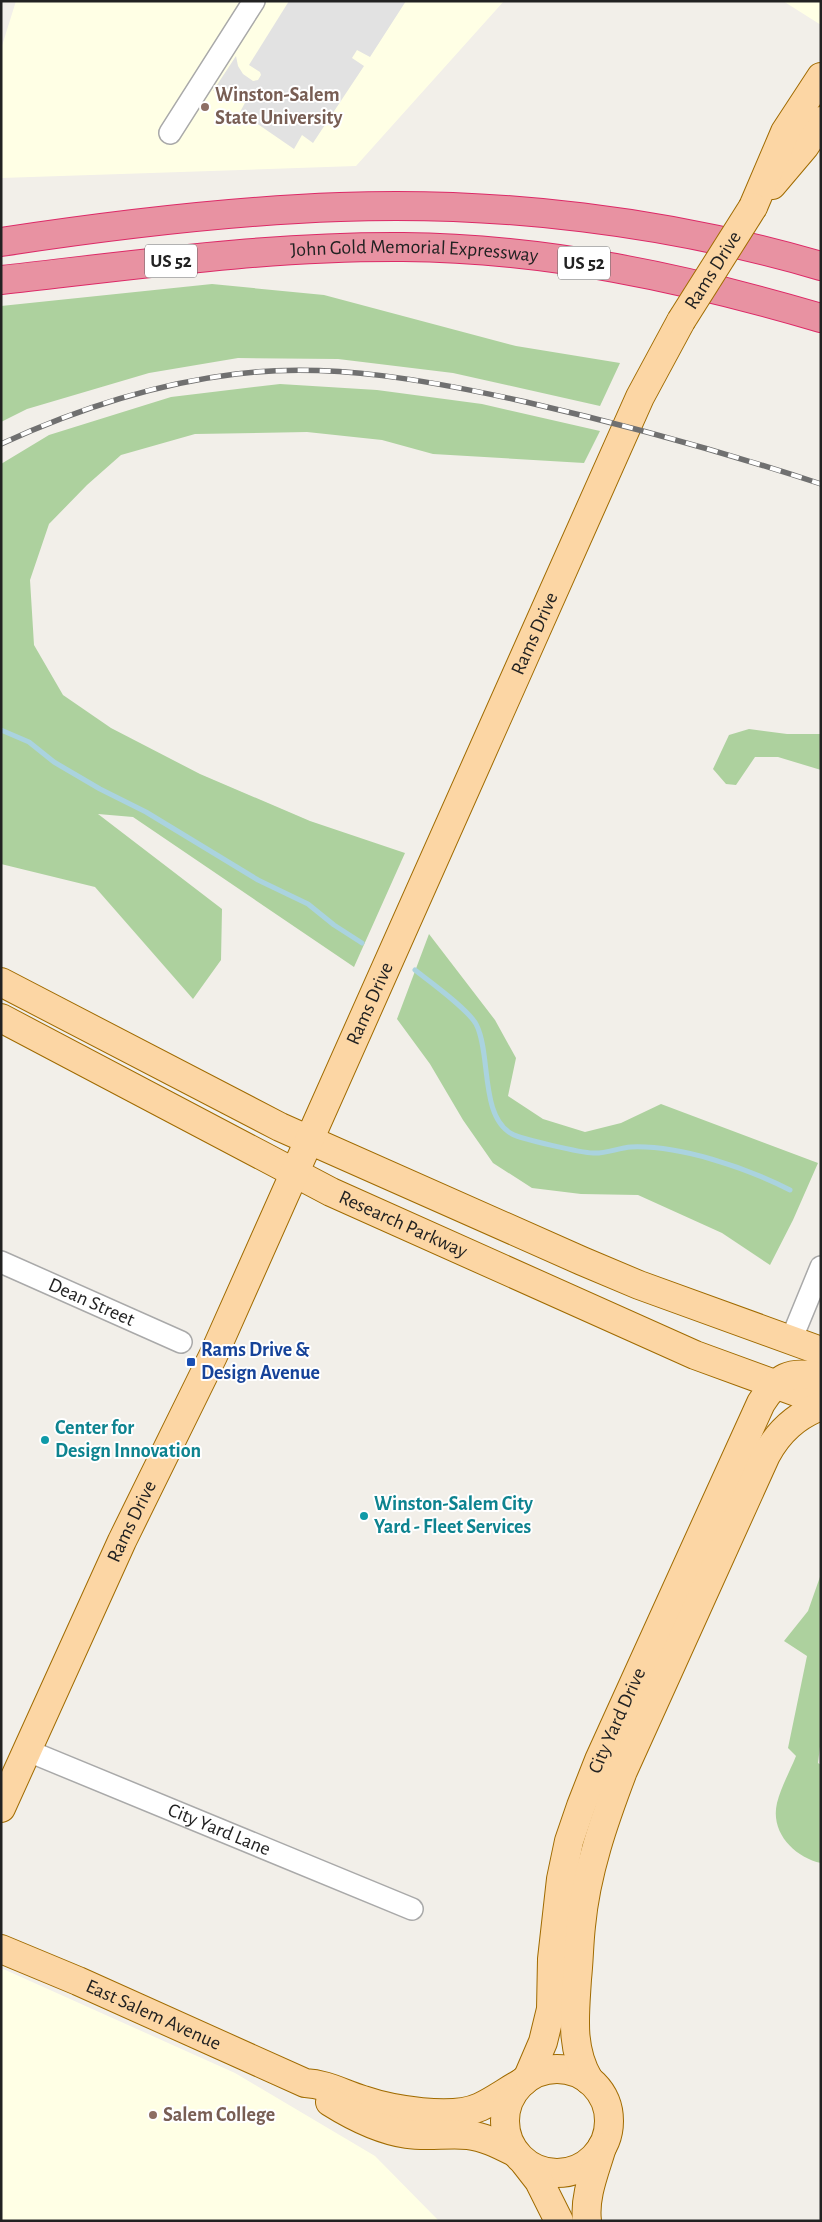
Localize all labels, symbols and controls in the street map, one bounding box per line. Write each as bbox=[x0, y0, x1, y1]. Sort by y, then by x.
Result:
place label: Winston-Salem State University bbox=[215, 85, 342, 128]
marker: Winston-Salem State University bbox=[199, 101, 211, 113]
street label: Rams Drive bbox=[681, 228, 745, 313]
street label: John Gold Memorial Expressway bbox=[290, 237, 540, 266]
road number: US 52 bbox=[145, 245, 197, 278]
road number: US 52 bbox=[558, 247, 610, 280]
street label: Rams Drive bbox=[508, 589, 562, 678]
street label: Rams Drive bbox=[343, 959, 397, 1048]
street label: Research Parkway bbox=[336, 1187, 471, 1262]
street label: Dean Street bbox=[45, 1274, 138, 1330]
place label: Rams Drive & Design Avenue bbox=[201, 1340, 320, 1383]
marker: Rams Drive & Design Avenue bbox=[185, 1356, 197, 1368]
place label: Center for Design Innovation bbox=[55, 1418, 201, 1461]
marker: Center for Design Innovation bbox=[39, 1434, 51, 1446]
street label: Rams Drive bbox=[104, 1477, 160, 1565]
place label: Winston-Salem City Yard - Fleet Services bbox=[374, 1494, 533, 1537]
marker: Winston-Salem City Yard - Fleet Services bbox=[358, 1510, 370, 1522]
street label: City Yard Drive bbox=[585, 1665, 649, 1776]
street label: City Yard Lane bbox=[165, 1800, 273, 1860]
street label: East Salem Avenue bbox=[83, 1976, 224, 2054]
place label: Salem College bbox=[163, 2105, 275, 2125]
marker: Salem College bbox=[147, 2109, 159, 2121]

